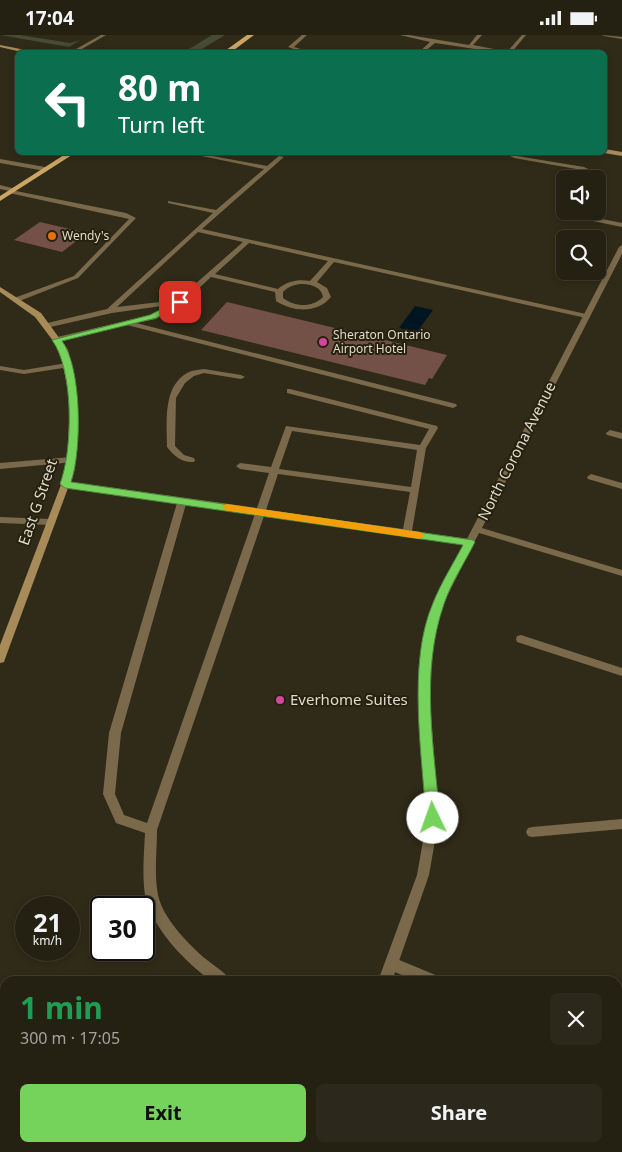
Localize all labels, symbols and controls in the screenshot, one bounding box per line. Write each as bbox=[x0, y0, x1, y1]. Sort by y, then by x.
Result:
text: 17:04 bbox=[25, 5, 74, 31]
text: 80 m bbox=[118, 64, 201, 111]
icon: left bbox=[35, 70, 100, 135]
text: Turn left bbox=[118, 109, 205, 139]
map controls bbox=[556, 170, 606, 280]
button: sound bbox=[556, 170, 606, 220]
place label: Wendy's bbox=[62, 227, 109, 244]
marker: Wendy's bbox=[46, 230, 58, 242]
button: search bbox=[556, 230, 606, 280]
pin bbox=[159, 281, 201, 323]
icon: arrive bbox=[166, 288, 194, 316]
place label: Sheraton Ontario Airport Hotel bbox=[333, 326, 431, 357]
marker: Sheraton Ontario Airport Hotel bbox=[317, 336, 329, 348]
street label: North Corona Avenue bbox=[472, 378, 560, 523]
street label: East G Street bbox=[13, 455, 61, 547]
place label: Everhome Suites bbox=[290, 689, 408, 709]
marker: Everhome Suites bbox=[274, 694, 286, 706]
position arrow bbox=[406, 791, 458, 843]
speed limit sign: 30 bbox=[90, 896, 155, 961]
text: 21 bbox=[33, 905, 62, 939]
text: km/h bbox=[33, 932, 62, 949]
text: 1 min bbox=[20, 987, 103, 1028]
button: close bbox=[550, 993, 602, 1045]
text: 300 m · 17:05 bbox=[20, 1027, 120, 1049]
button: Exit bbox=[20, 1084, 306, 1142]
button: Share bbox=[316, 1084, 602, 1142]

